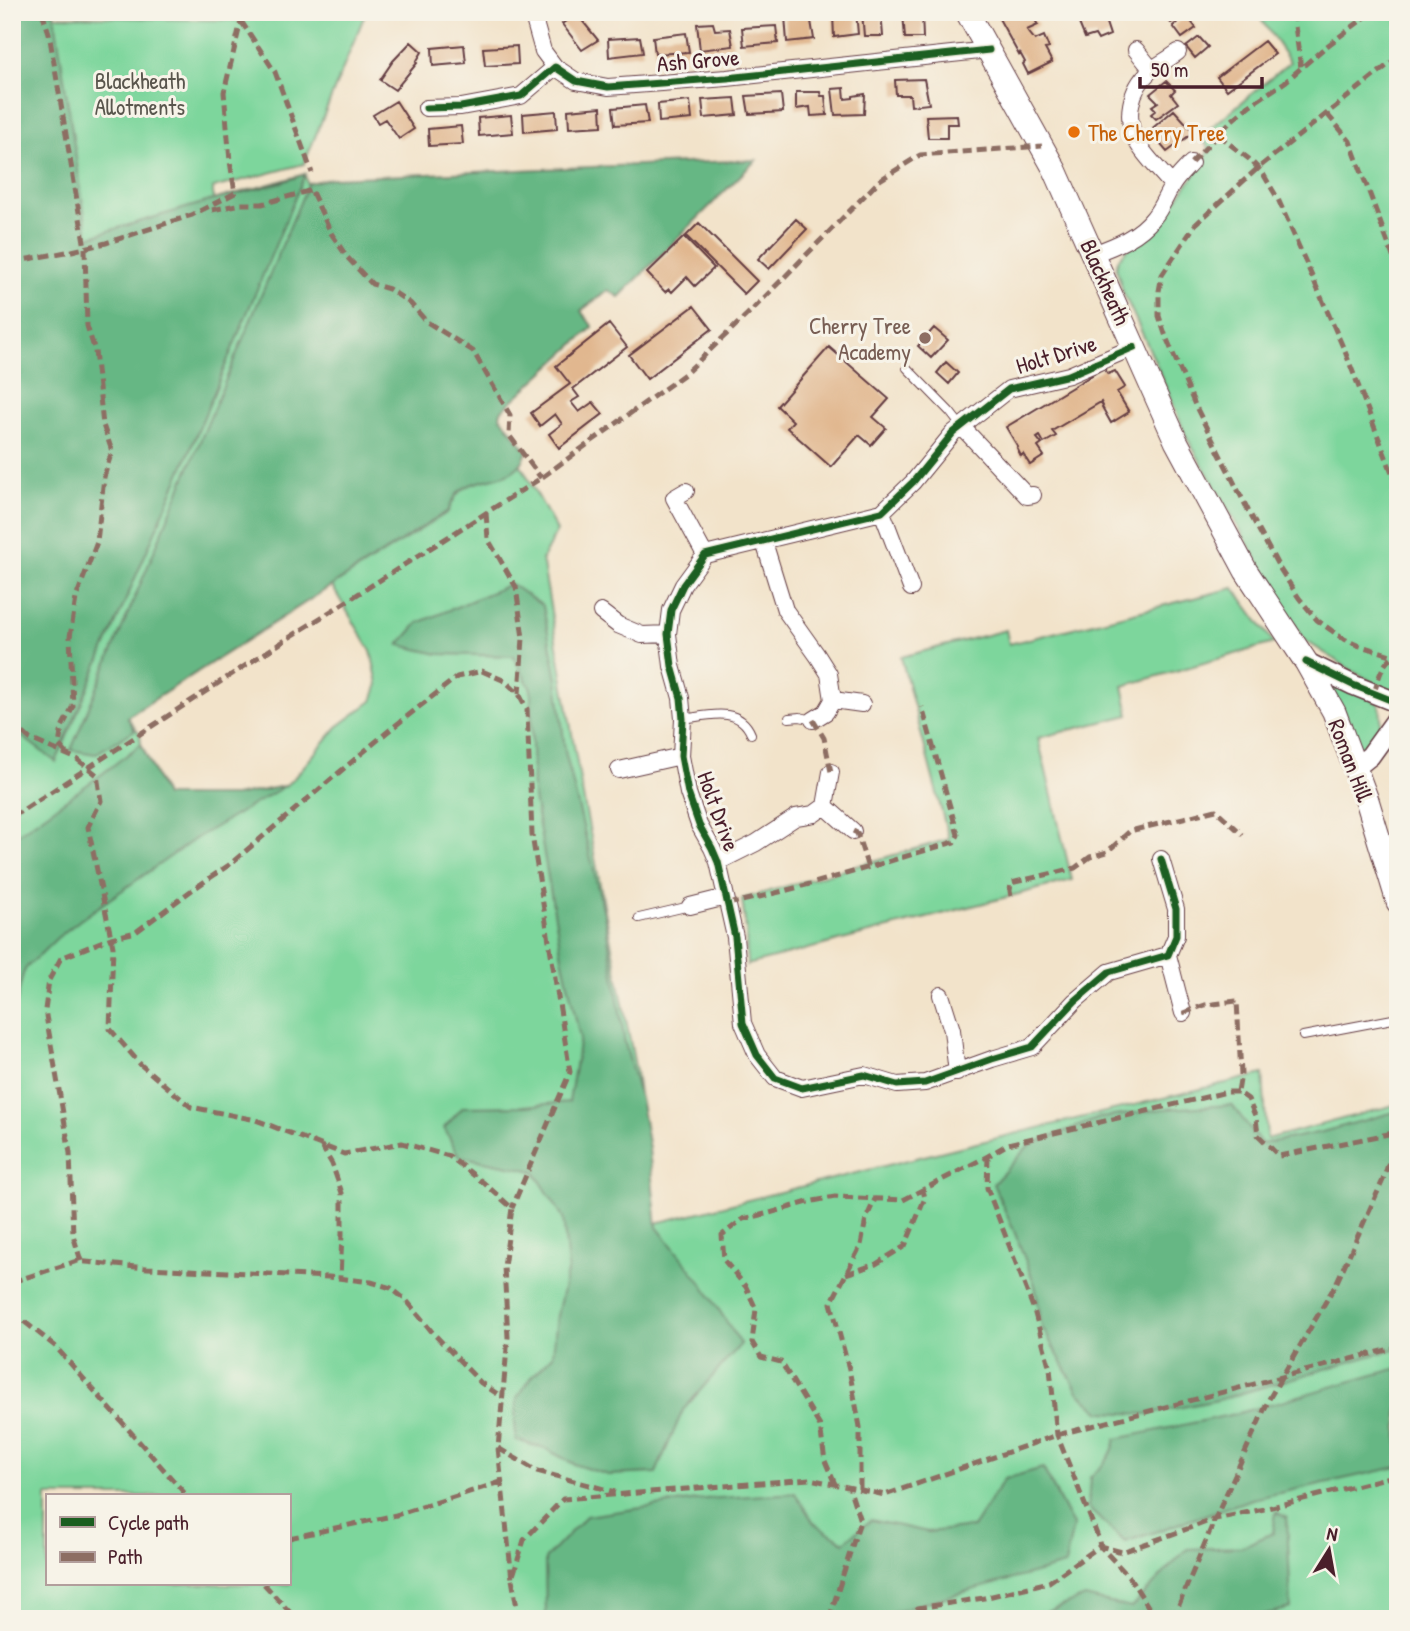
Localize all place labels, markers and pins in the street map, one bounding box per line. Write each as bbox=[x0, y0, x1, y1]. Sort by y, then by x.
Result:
place label: The Cherry Tree bbox=[1088, 117, 1225, 148]
marker: The Cherry Tree bbox=[1066, 124, 1082, 140]
place label: Cherry Tree Academy bbox=[809, 310, 911, 367]
marker: Cherry Tree Academy bbox=[917, 330, 933, 346]

